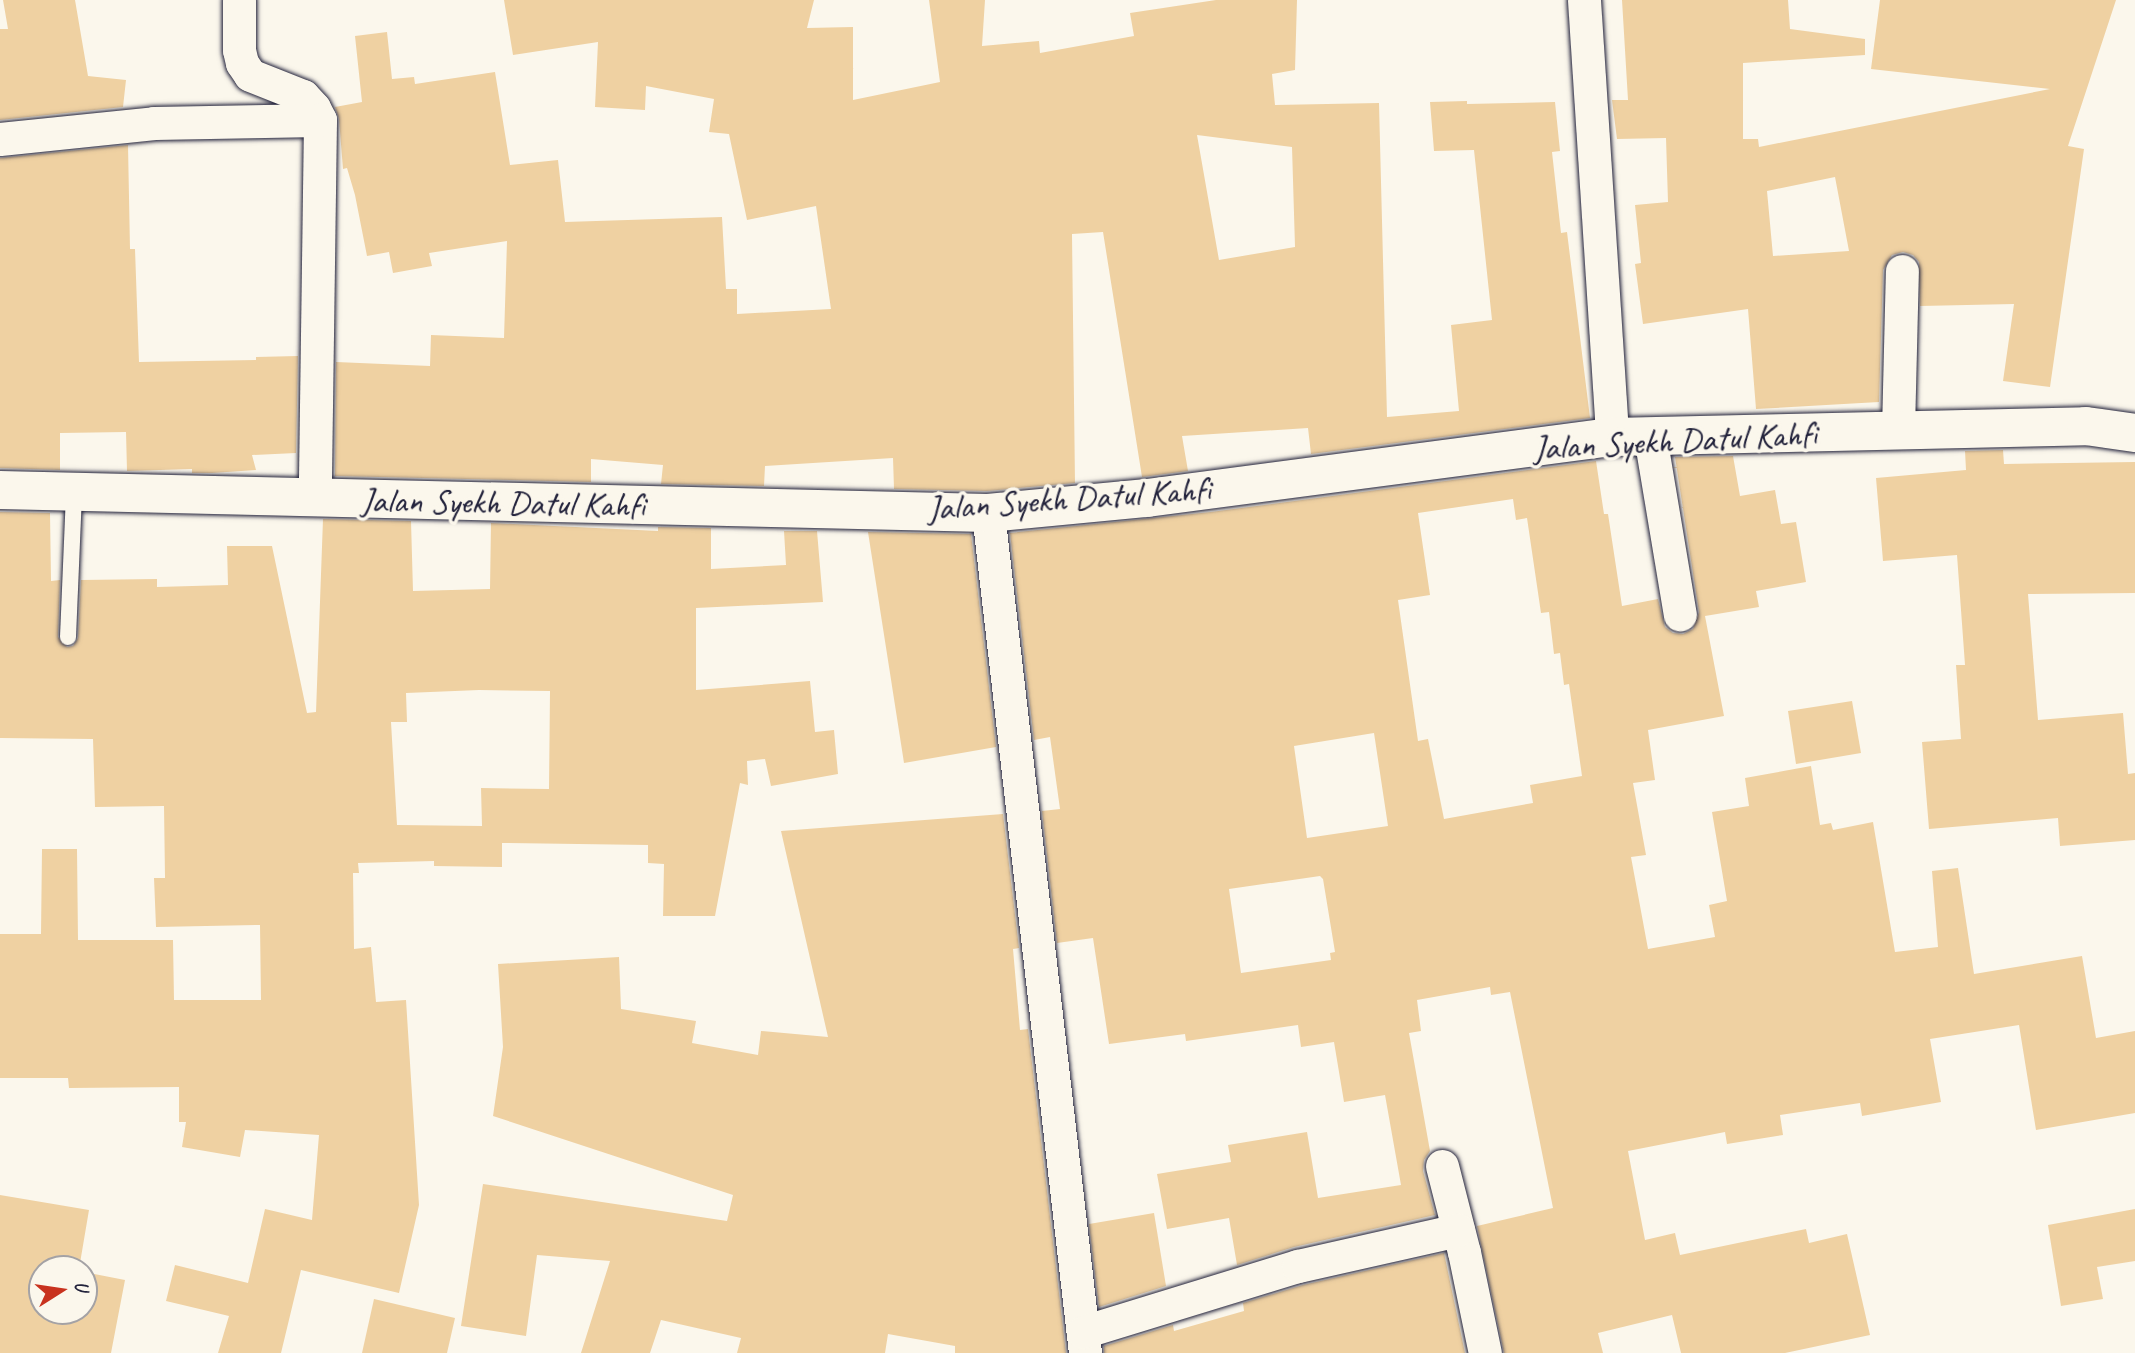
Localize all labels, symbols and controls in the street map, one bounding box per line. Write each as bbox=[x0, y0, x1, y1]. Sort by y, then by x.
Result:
street label: Jalan Syekh Datul Kahfi bbox=[1532, 413, 1818, 469]
street label: Jalan Syekh Datul Kahfi bbox=[925, 468, 1213, 530]
street label: Jalan Syekh Datul Kahfi bbox=[360, 480, 646, 526]
north arrow bbox=[28, 1255, 98, 1325]
text: U bbox=[69, 1279, 94, 1293]

